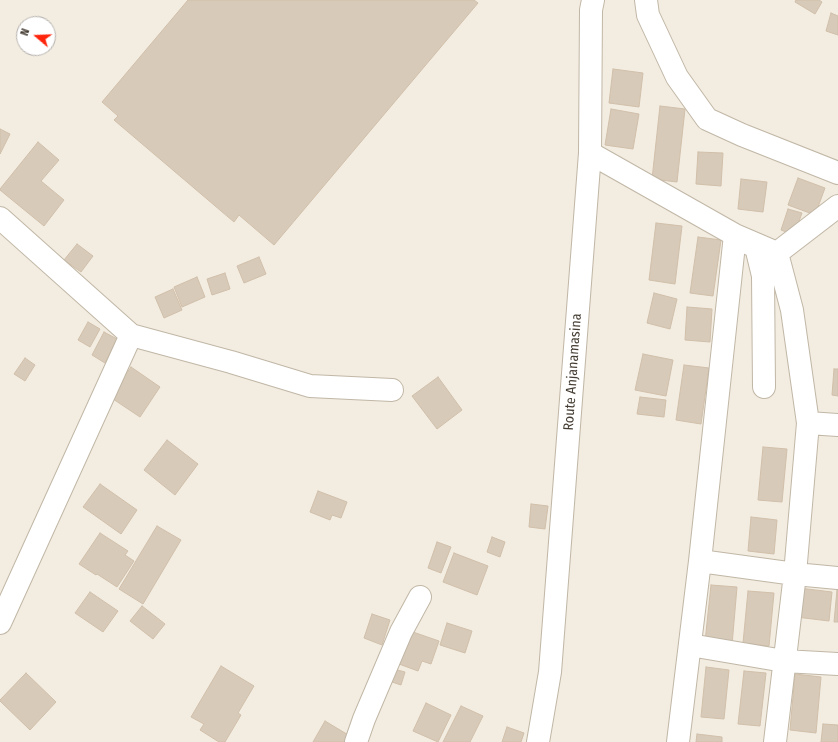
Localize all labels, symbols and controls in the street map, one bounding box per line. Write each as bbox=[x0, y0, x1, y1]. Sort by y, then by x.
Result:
north arrow bbox=[16, 16, 56, 56]
text: N bbox=[18, 27, 32, 37]
street label: Route Anjanamasina bbox=[561, 313, 585, 431]

